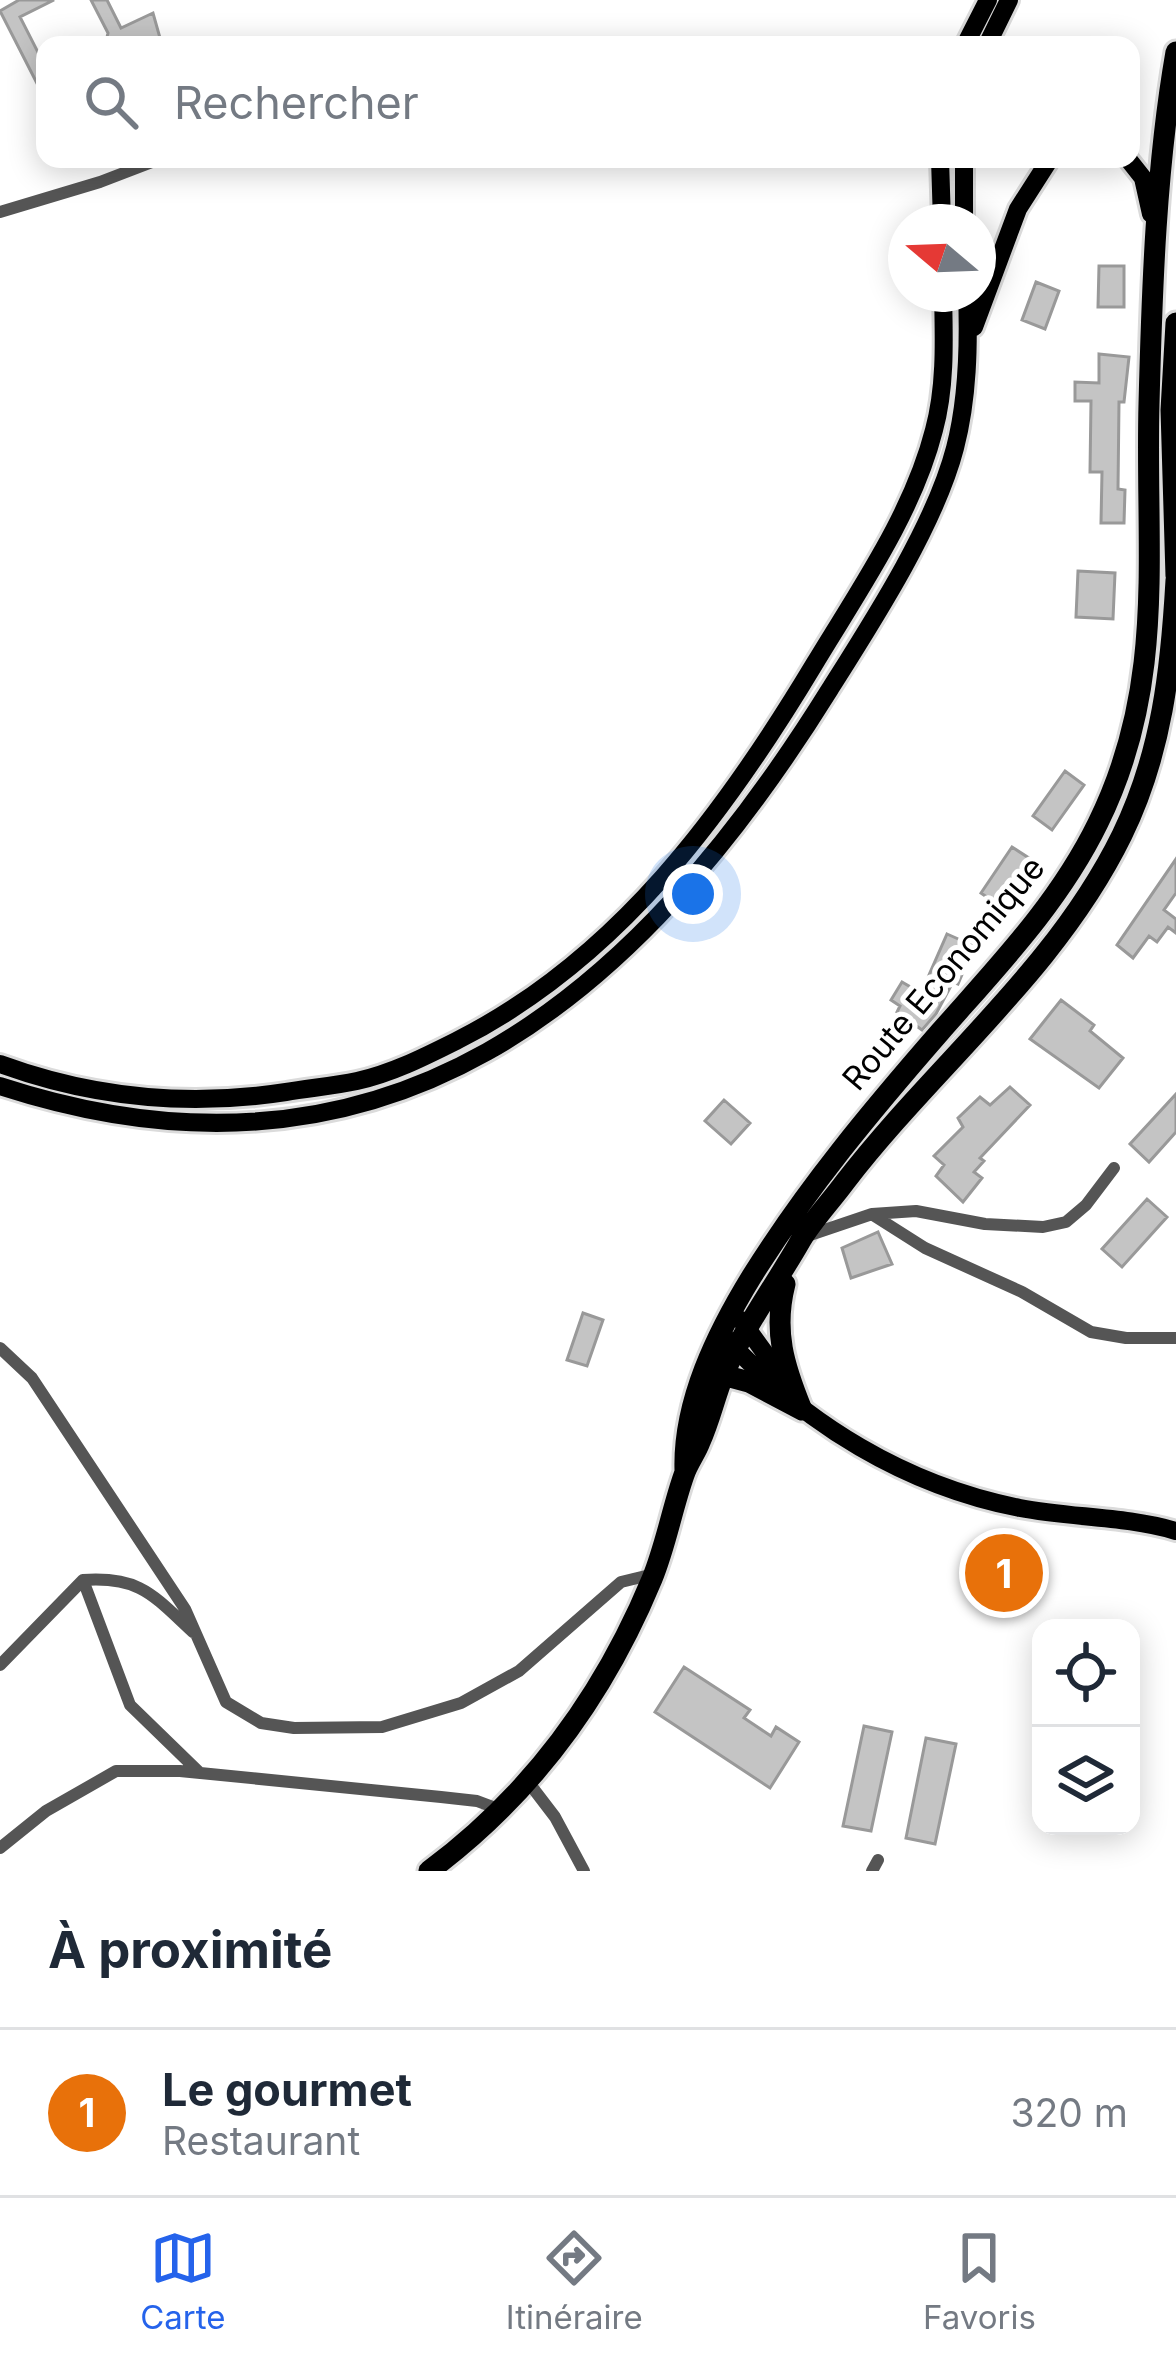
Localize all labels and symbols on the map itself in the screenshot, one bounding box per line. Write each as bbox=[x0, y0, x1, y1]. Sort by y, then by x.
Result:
north arrow bbox=[888, 204, 996, 312]
street label: Route Economique bbox=[834, 848, 1052, 1098]
your location bbox=[663, 864, 723, 924]
pin: 1 bbox=[965, 1528, 1043, 1618]

